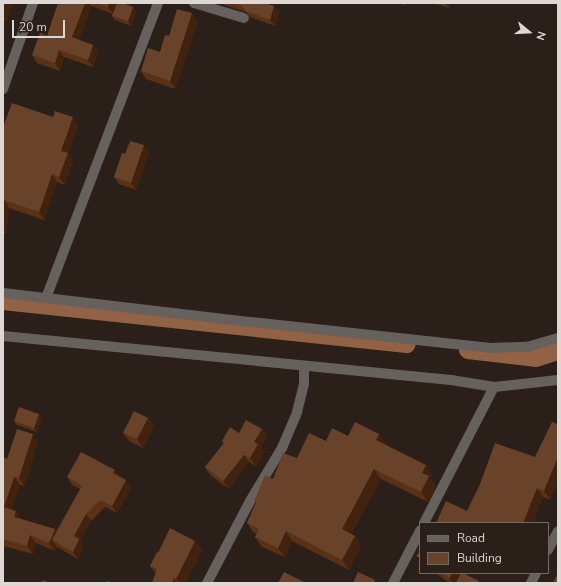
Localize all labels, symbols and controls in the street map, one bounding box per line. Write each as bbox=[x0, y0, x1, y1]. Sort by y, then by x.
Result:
scale bar bbox=[14, 12, 67, 38]
north arrow bbox=[509, 12, 549, 52]
text: 20 m bbox=[19, 19, 47, 35]
text: N bbox=[532, 30, 549, 42]
legend bbox=[419, 522, 549, 574]
text: Road bbox=[457, 530, 485, 546]
text: Building bbox=[457, 550, 502, 566]

